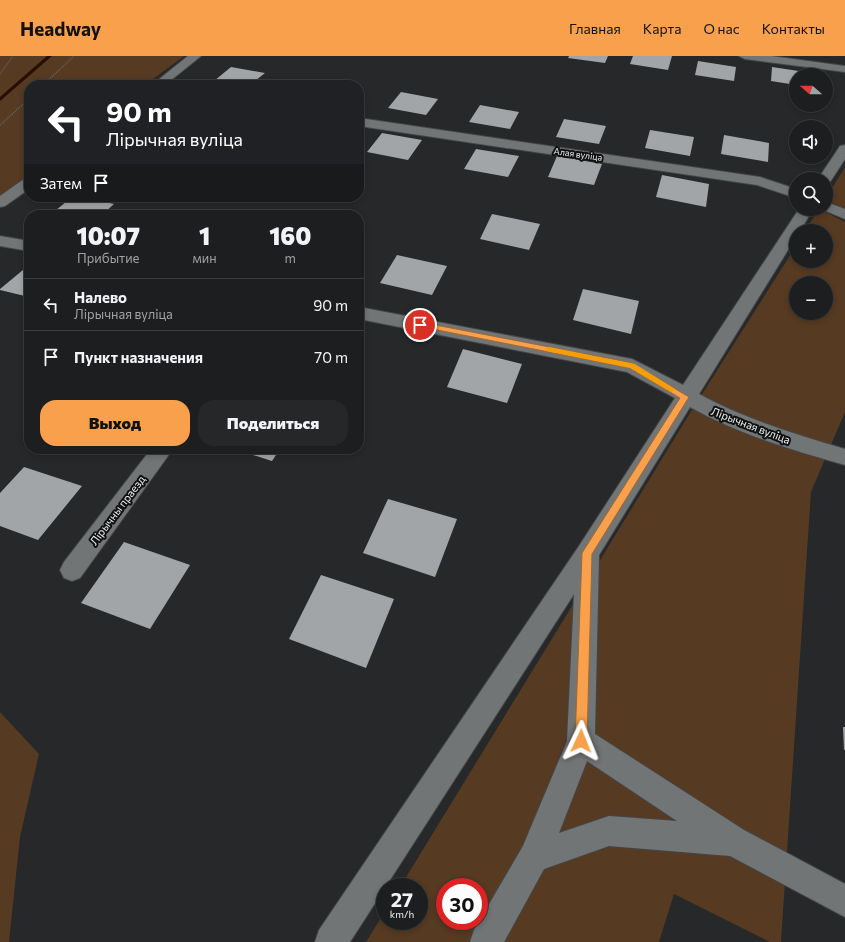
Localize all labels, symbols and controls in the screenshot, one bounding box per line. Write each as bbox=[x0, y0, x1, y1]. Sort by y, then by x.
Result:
text: Headway bbox=[20, 17, 101, 40]
text: Главная bbox=[569, 20, 621, 37]
text: Карта bbox=[643, 20, 681, 37]
text: О нас bbox=[703, 20, 740, 37]
text: Контакты bbox=[762, 20, 825, 37]
north arrow bbox=[789, 68, 833, 112]
map controls bbox=[789, 68, 833, 320]
text: 90 m bbox=[106, 94, 172, 128]
icon: left bbox=[40, 96, 92, 148]
button: sound bbox=[789, 120, 833, 164]
text: Лірычная вуліца bbox=[106, 128, 243, 150]
street label: Алая вуліца bbox=[553, 145, 603, 163]
icon: arrive bbox=[90, 172, 112, 194]
button: search bbox=[789, 172, 833, 216]
text: Затем bbox=[40, 174, 82, 192]
text: 10:07 bbox=[77, 221, 140, 250]
text: 1 bbox=[199, 221, 210, 250]
text: 160 bbox=[269, 221, 311, 250]
button: + bbox=[789, 224, 833, 268]
text: Прибытие bbox=[77, 250, 139, 266]
text: мин bbox=[192, 250, 217, 266]
text: m bbox=[285, 250, 296, 266]
button: − bbox=[789, 276, 833, 320]
text: Налево bbox=[74, 288, 127, 306]
icon: left bbox=[40, 294, 62, 316]
text: 90 m bbox=[313, 296, 348, 314]
text: Лірычная вуліца bbox=[74, 306, 173, 322]
pin bbox=[403, 308, 437, 342]
icon: arrive bbox=[409, 314, 431, 336]
icon: arrive bbox=[40, 346, 62, 368]
text: Пункт назначения bbox=[74, 348, 203, 366]
text: 70 m bbox=[314, 348, 348, 366]
button: Выход bbox=[40, 400, 190, 446]
button: Поделиться bbox=[198, 400, 348, 446]
street label: Лірычная вуліца bbox=[710, 404, 792, 446]
street label: Лірычны праезд bbox=[87, 472, 148, 547]
position arrow bbox=[560, 720, 602, 762]
speed limit sign: 30 bbox=[436, 878, 488, 930]
text: 27 bbox=[391, 887, 413, 911]
text: km/h bbox=[390, 908, 414, 920]

